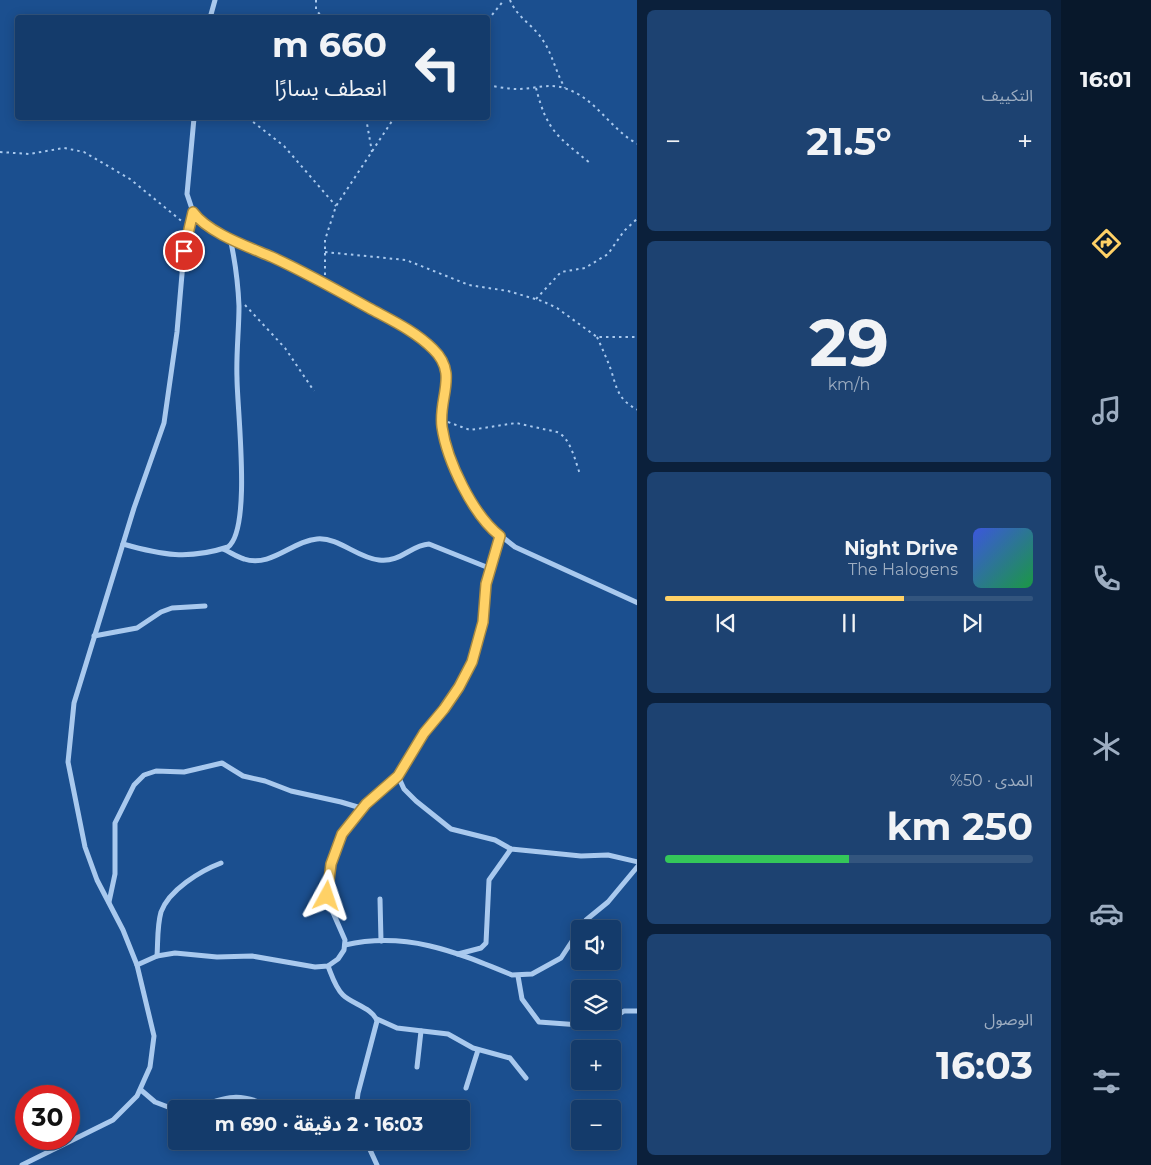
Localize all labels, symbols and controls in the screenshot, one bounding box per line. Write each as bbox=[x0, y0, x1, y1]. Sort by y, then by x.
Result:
text: 660 m bbox=[272, 23, 387, 66]
icon: left bbox=[405, 35, 470, 100]
text: 16:01 bbox=[1080, 66, 1132, 93]
text: انعطف يسارًا bbox=[274, 75, 387, 102]
text: التكييف bbox=[981, 86, 1033, 105]
text: 21.5° bbox=[806, 118, 892, 165]
text: − bbox=[665, 124, 681, 158]
text: + bbox=[1017, 124, 1033, 158]
icon: directions bbox=[1089, 226, 1124, 261]
pin bbox=[163, 230, 205, 272]
icon: arrive bbox=[170, 237, 198, 265]
text: 29 bbox=[809, 303, 889, 382]
text: km/h bbox=[828, 375, 870, 394]
icon: music bbox=[1089, 393, 1124, 428]
text: Night Drive bbox=[844, 537, 958, 560]
text: The Halogens bbox=[848, 560, 958, 579]
icon: phone bbox=[1089, 561, 1124, 596]
icon: previous bbox=[712, 609, 740, 637]
icon: pause bbox=[835, 609, 863, 637]
icon: next bbox=[958, 609, 986, 637]
icon: climate bbox=[1089, 729, 1124, 764]
text: المدى · 50% bbox=[950, 771, 1033, 790]
text: 250 km bbox=[887, 803, 1033, 850]
position arrow bbox=[300, 869, 352, 921]
icon: car bbox=[1089, 896, 1124, 931]
map controls bbox=[571, 920, 621, 1150]
button: sound bbox=[571, 920, 621, 970]
button: layers bbox=[571, 980, 621, 1030]
text: الوصول bbox=[984, 1010, 1033, 1029]
button: + bbox=[571, 1040, 621, 1090]
text: 16:03 bbox=[936, 1042, 1033, 1089]
icon: filters bbox=[1089, 1064, 1124, 1099]
speed limit sign: 30 bbox=[15, 1085, 80, 1150]
button: − bbox=[571, 1100, 621, 1150]
text: 16:03 · 2 دقيقة · 690 m bbox=[215, 1113, 423, 1136]

